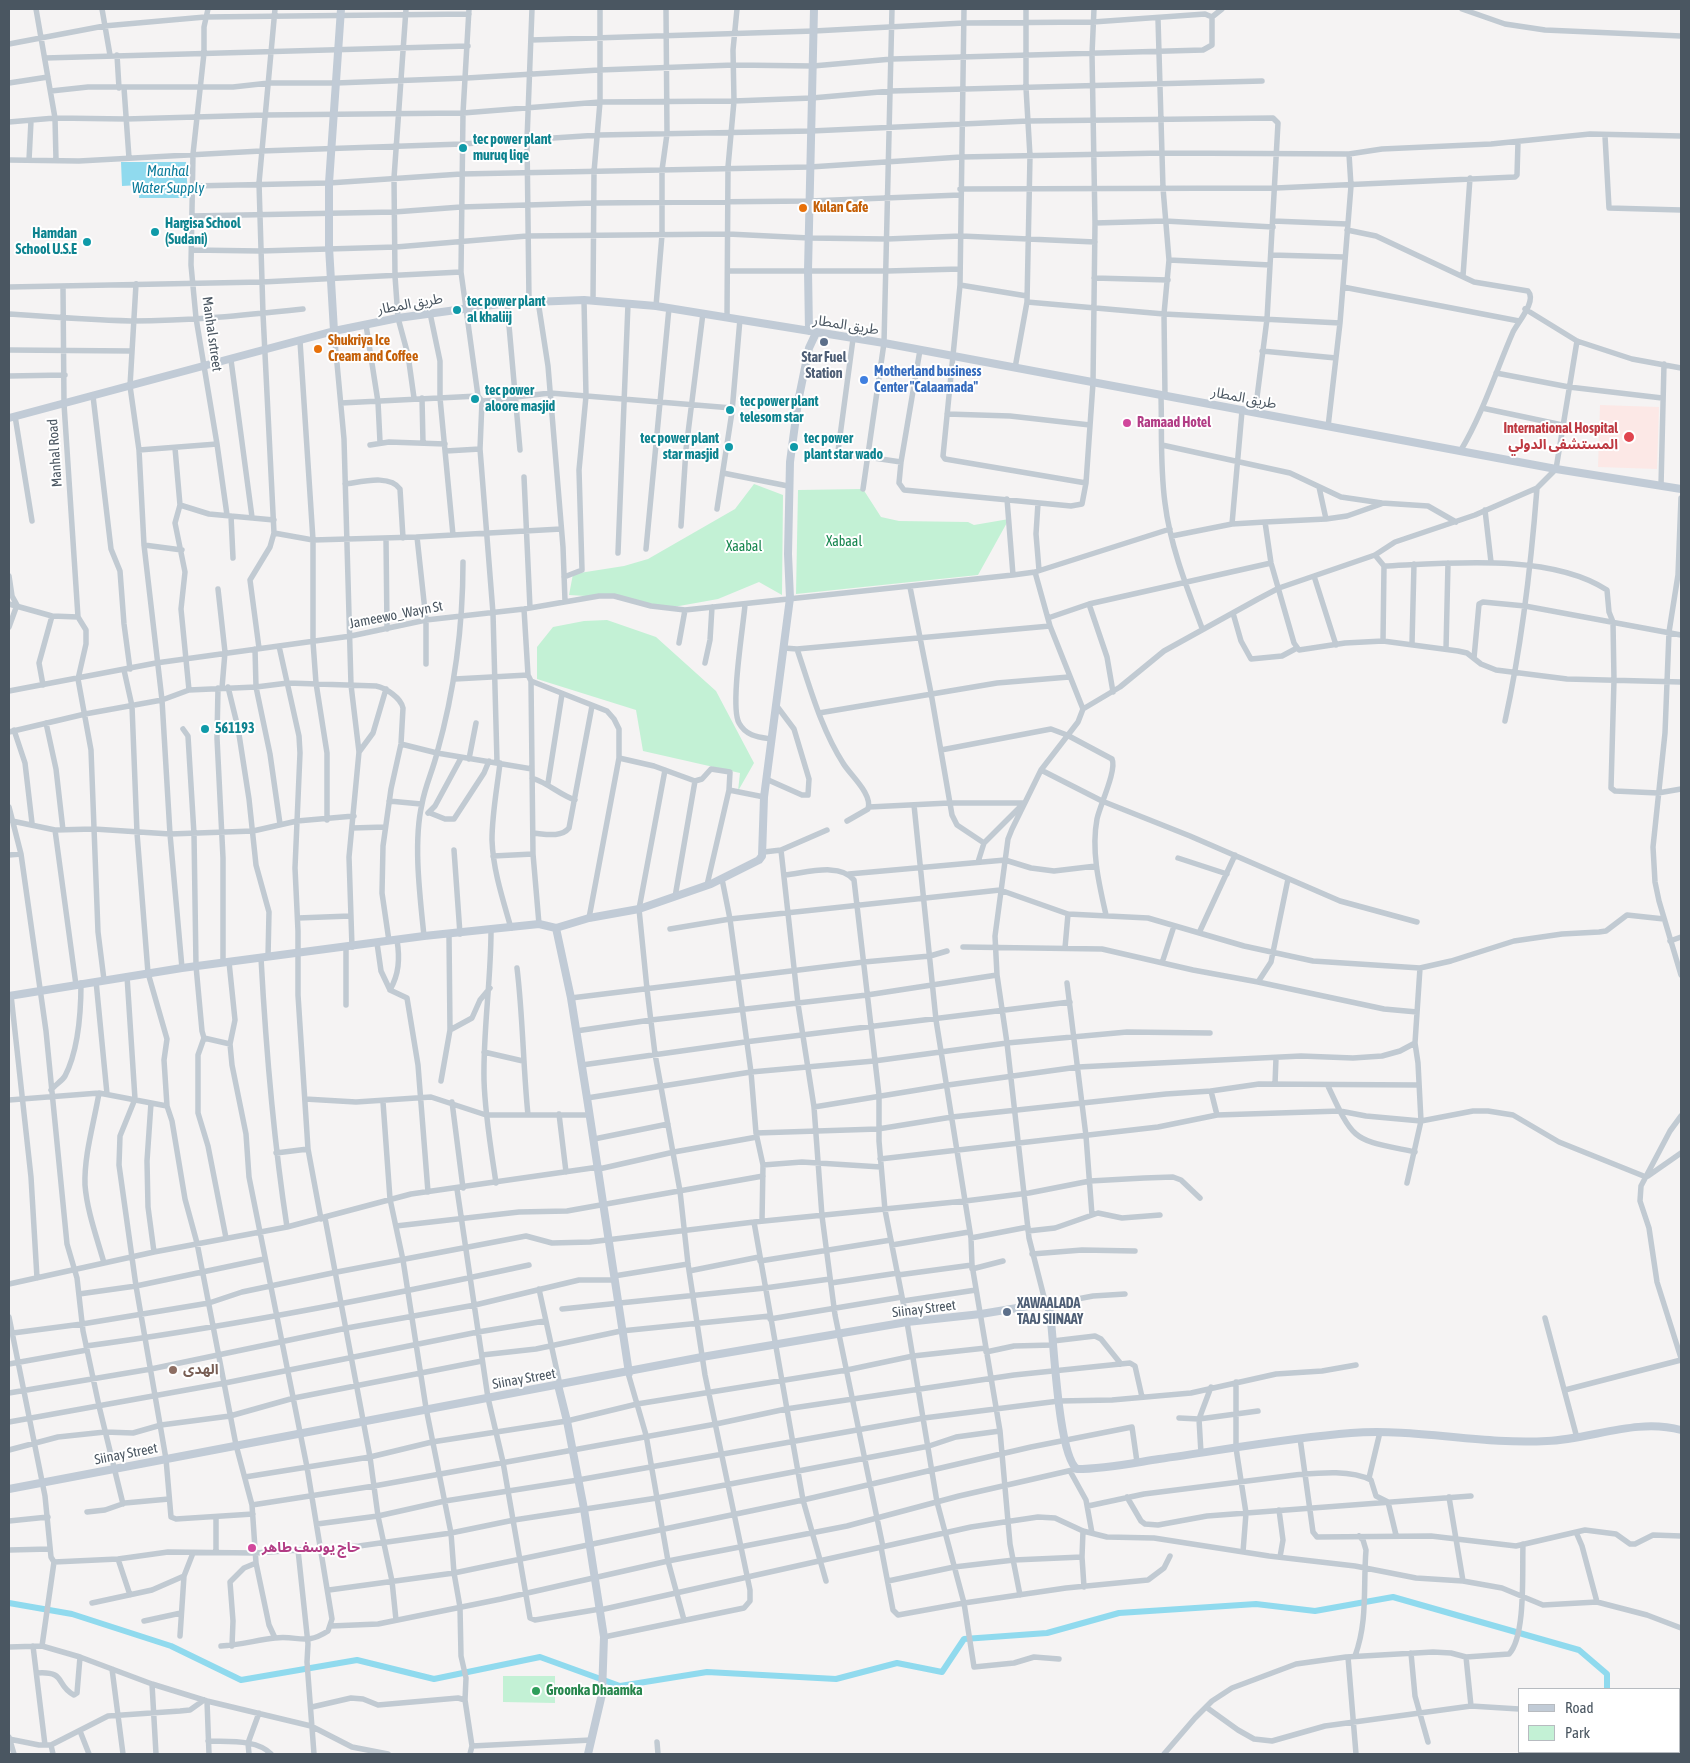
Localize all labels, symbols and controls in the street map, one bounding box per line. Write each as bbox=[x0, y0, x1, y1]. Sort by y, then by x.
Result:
place label: tec power plant muruq liqe bbox=[473, 132, 552, 164]
marker: tec power plant muruq liqe bbox=[457, 142, 469, 154]
water label: Manhal Water Supply bbox=[132, 162, 204, 197]
place label: Kulan Cafe bbox=[813, 200, 868, 216]
marker: Kulan Cafe bbox=[797, 202, 809, 214]
place label: Hargisa School (Sudani) bbox=[165, 216, 241, 248]
place label: Hamdan School U.S.E bbox=[16, 226, 77, 258]
marker: Hargisa School (Sudani) bbox=[149, 226, 161, 238]
marker: Hamdan School U.S.E bbox=[81, 236, 93, 248]
street label: طريق المطار bbox=[376, 290, 444, 318]
place label: tec power plant al khaliij bbox=[467, 294, 546, 326]
street label: Manhal srtreet bbox=[198, 296, 226, 372]
marker: tec power plant al khaliij bbox=[451, 304, 463, 316]
street label: طريق المطار bbox=[812, 312, 880, 338]
place label: Shukriya Ice Cream and Coffee bbox=[328, 333, 418, 366]
marker: Star Fuel Station bbox=[818, 336, 830, 348]
marker: Shukriya Ice Cream and Coffee bbox=[312, 343, 324, 355]
place label: Star Fuel Station bbox=[802, 350, 846, 382]
place label: Motherland business Center "Calaamada" bbox=[874, 364, 981, 397]
marker: Motherland business Center "Calaamada" bbox=[858, 374, 870, 386]
place label: tec power aloore masjid bbox=[485, 383, 555, 416]
street label: طريق المطار bbox=[1210, 383, 1278, 413]
marker: tec power aloore masjid bbox=[469, 393, 481, 405]
place label: tec power plant telesom star bbox=[740, 394, 819, 427]
marker: tec power plant telesom star bbox=[724, 404, 736, 416]
place label: Ramaad Hotel bbox=[1137, 415, 1211, 431]
marker: Ramaad Hotel bbox=[1121, 417, 1133, 429]
street label: Manhal Road bbox=[44, 418, 66, 488]
place label: International Hospital المستشفى الدولي bbox=[1503, 421, 1618, 454]
marker: International Hospital المستشفى الدولي bbox=[1622, 430, 1636, 444]
place label: tec power plant star masjid bbox=[640, 431, 719, 464]
place label: tec power plant star wado bbox=[804, 431, 883, 464]
marker: tec power plant star masjid bbox=[723, 441, 735, 453]
marker: tec power plant star wado bbox=[788, 441, 800, 453]
park label: Xabaal bbox=[826, 534, 862, 550]
park label: Xaabal bbox=[726, 539, 762, 555]
street label: Jameewo_Wayn St bbox=[348, 598, 444, 632]
place label: 561193 bbox=[215, 721, 254, 737]
marker: 561193 bbox=[199, 723, 211, 735]
place label: XAWAALADA TAAJ SIINAAY bbox=[1017, 1296, 1083, 1328]
street label: Siinay Street bbox=[891, 1297, 957, 1321]
marker: XAWAALADA TAAJ SIINAAY bbox=[1001, 1306, 1013, 1318]
place label: الهدى bbox=[183, 1362, 218, 1378]
marker: الهدى bbox=[167, 1364, 179, 1376]
street label: Siinay Street bbox=[491, 1365, 557, 1393]
street label: Siinay Street bbox=[93, 1440, 159, 1468]
place label: حاج يوسف طاهر bbox=[262, 1540, 360, 1556]
marker: حاج يوسف طاهر bbox=[246, 1542, 258, 1554]
place label: Groonka Dhaamka bbox=[546, 1683, 642, 1699]
marker: Groonka Dhaamka bbox=[530, 1685, 542, 1697]
legend bbox=[1518, 1688, 1680, 1753]
text: Road bbox=[1565, 1699, 1594, 1716]
text: Park bbox=[1565, 1724, 1590, 1741]

